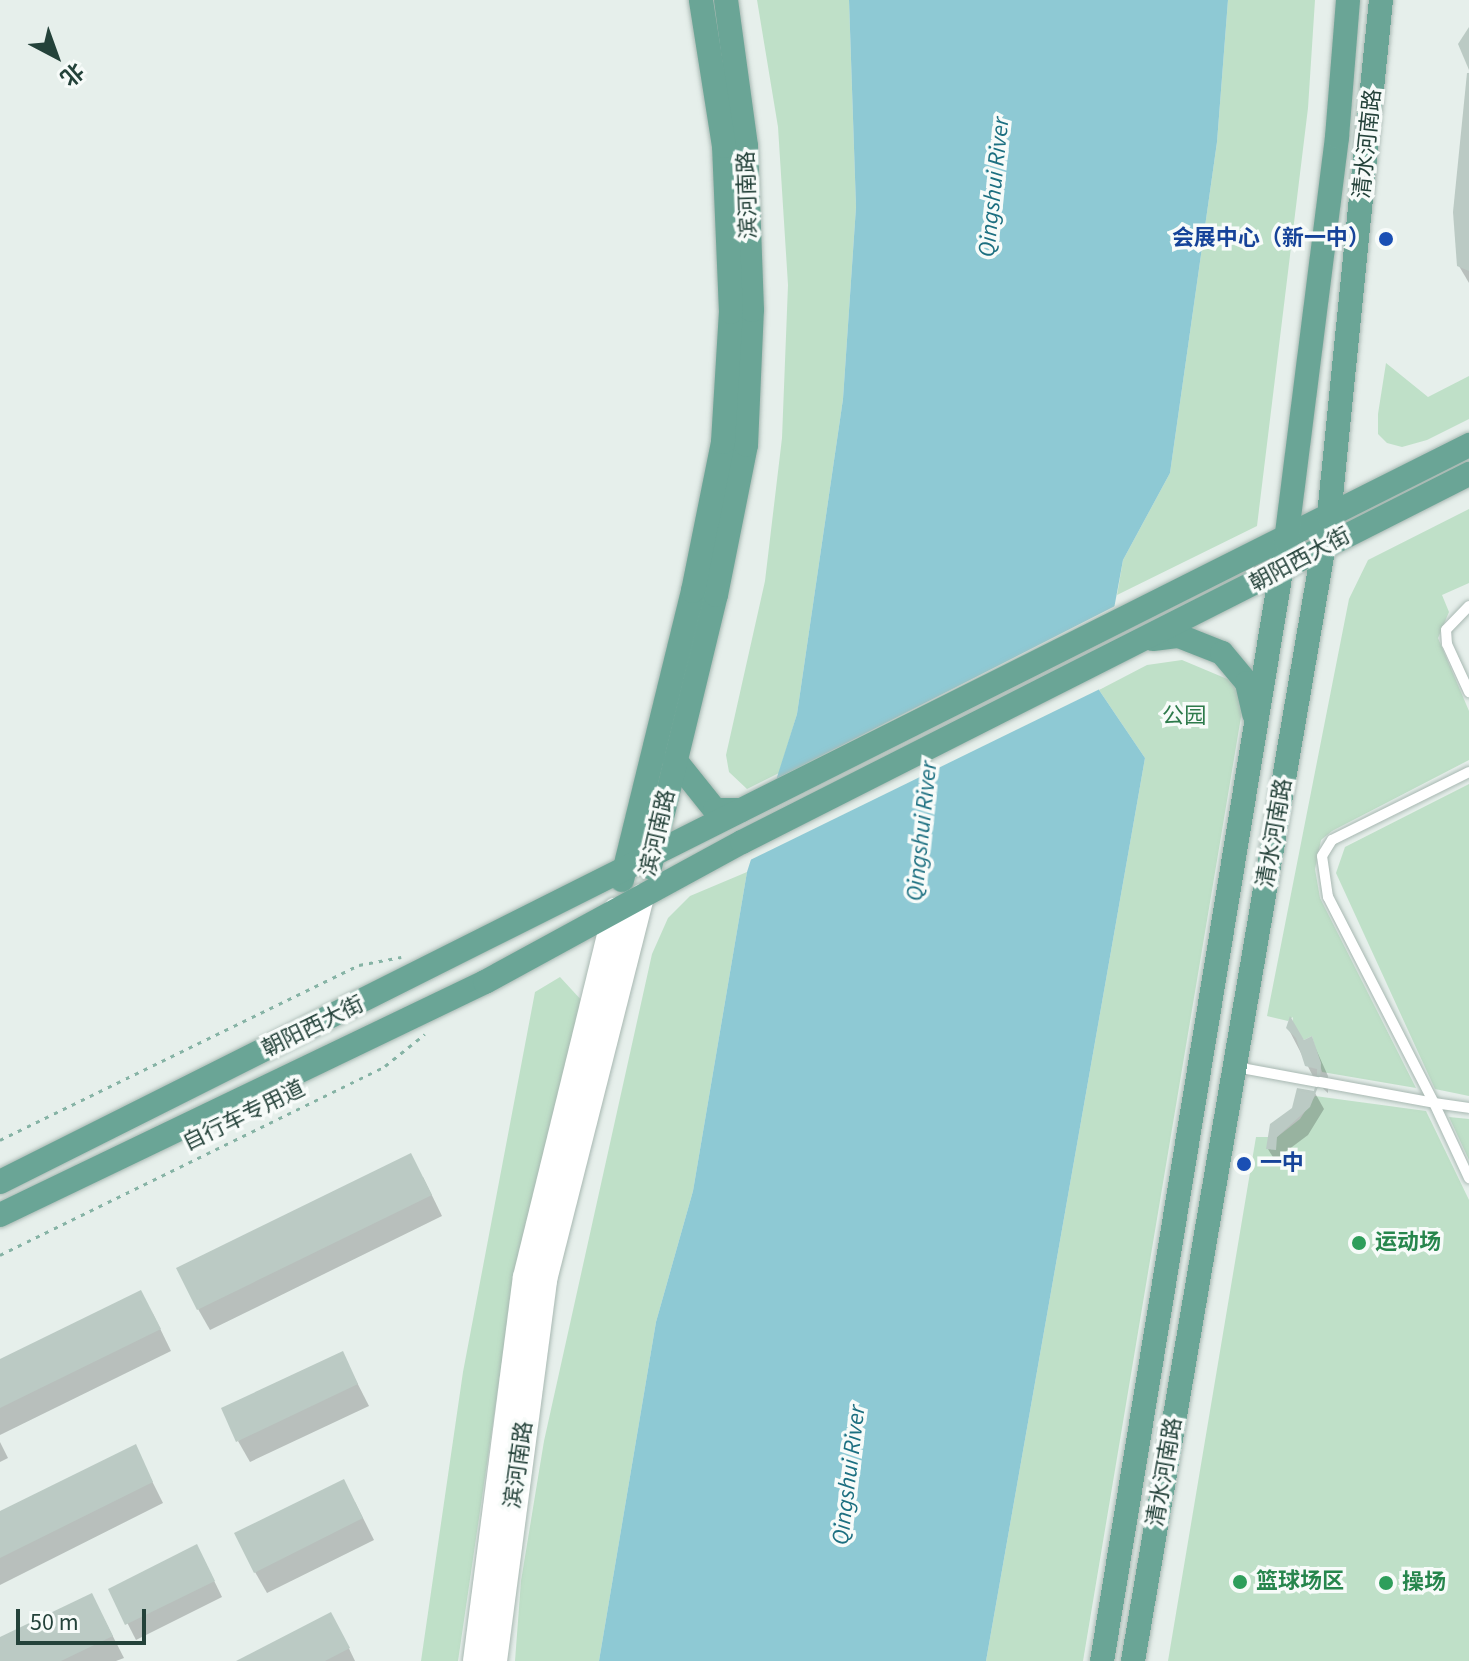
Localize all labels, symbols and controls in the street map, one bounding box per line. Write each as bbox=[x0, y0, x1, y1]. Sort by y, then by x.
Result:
north arrow bbox=[16, 16, 96, 96]
text: 北 bbox=[53, 55, 91, 93]
street label: 清水河南路 bbox=[1349, 88, 1387, 200]
water label: Qingshui River bbox=[972, 115, 1016, 259]
street label: 滨河南路 bbox=[733, 151, 763, 239]
place label: 会展中心（新一中） bbox=[1172, 226, 1370, 252]
marker: 会展中心（新一中） bbox=[1377, 230, 1395, 248]
street label: 朝阳西大街 bbox=[1245, 523, 1355, 597]
park label: 公园 bbox=[1162, 704, 1206, 730]
water label: Qingshui River bbox=[900, 759, 944, 903]
street label: 清水河南路 bbox=[1252, 777, 1298, 889]
street label: 滨河南路 bbox=[635, 787, 681, 879]
street label: 朝阳西大街 bbox=[258, 991, 368, 1063]
street label: 自行车专用道 bbox=[179, 1075, 309, 1157]
place label: 一中 bbox=[1260, 1151, 1304, 1177]
marker: 一中 bbox=[1235, 1155, 1253, 1173]
place label: 运动场 bbox=[1375, 1230, 1441, 1256]
marker: 运动场 bbox=[1350, 1234, 1368, 1252]
water label: Qingshui River bbox=[826, 1403, 872, 1547]
street label: 清水河南路 bbox=[1142, 1416, 1188, 1528]
street label: 滨河南路 bbox=[500, 1420, 538, 1510]
place label: 篮球场区 bbox=[1256, 1569, 1344, 1595]
place label: 操场 bbox=[1402, 1570, 1446, 1596]
marker: 篮球场区 bbox=[1231, 1573, 1249, 1591]
marker: 操场 bbox=[1377, 1574, 1395, 1592]
scale bar bbox=[20, 1593, 150, 1643]
text: 50 m bbox=[30, 1605, 79, 1640]

